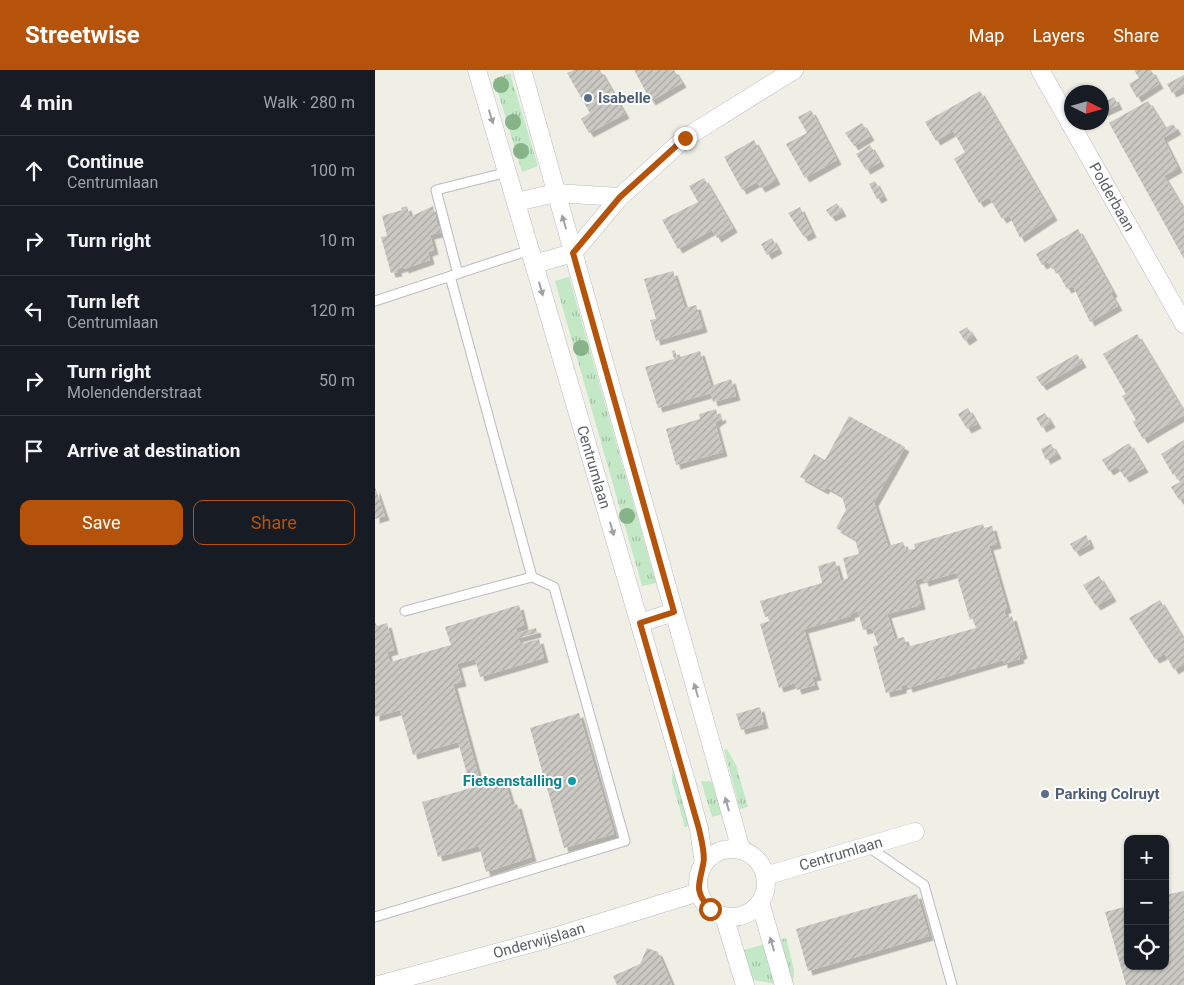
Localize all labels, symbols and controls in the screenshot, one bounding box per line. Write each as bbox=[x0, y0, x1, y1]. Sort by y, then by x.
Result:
text: Streetwise bbox=[25, 21, 140, 49]
text: Map bbox=[969, 25, 1004, 46]
text: Layers bbox=[1032, 25, 1085, 46]
text: Share bbox=[1113, 25, 1159, 46]
north arrow bbox=[1064, 85, 1109, 130]
place label: Isabelle bbox=[598, 89, 651, 107]
text: 4 min bbox=[20, 91, 73, 115]
marker: Isabelle bbox=[582, 92, 594, 104]
text: Walk · 280 m bbox=[263, 93, 355, 112]
one-way arrow bbox=[488, 109, 495, 124]
route end bbox=[674, 127, 697, 150]
text: Continue bbox=[67, 150, 144, 173]
icon: ahead bbox=[20, 157, 48, 185]
street label: Polderbaan bbox=[1085, 159, 1139, 235]
text: 100 m bbox=[310, 161, 355, 180]
text: Centrumlaan bbox=[67, 173, 158, 192]
one-way arrow bbox=[559, 215, 567, 230]
icon: right bbox=[20, 227, 48, 255]
text: Turn right bbox=[67, 229, 151, 252]
text: 10 m bbox=[319, 231, 355, 250]
one-way arrow bbox=[538, 282, 546, 297]
text: Turn left bbox=[67, 290, 140, 313]
icon: left bbox=[20, 297, 48, 325]
text: 120 m bbox=[310, 301, 355, 320]
text: Centrumlaan bbox=[67, 313, 158, 332]
text: Turn right bbox=[67, 360, 151, 383]
icon: right bbox=[20, 367, 48, 395]
text: 50 m bbox=[319, 371, 355, 390]
text: Molendenderstraat bbox=[67, 383, 202, 402]
street label: Centrumlaan bbox=[573, 424, 614, 511]
icon: arrive bbox=[20, 437, 48, 465]
text: Arrive at destination bbox=[67, 439, 240, 462]
button: Save bbox=[20, 500, 183, 545]
button: Share bbox=[193, 500, 355, 545]
one-way arrow bbox=[609, 522, 617, 537]
one-way arrow bbox=[691, 682, 699, 697]
place label: Fietsenstalling bbox=[463, 772, 562, 790]
marker: Fietsenstalling bbox=[566, 775, 578, 787]
place label: Parking Colruyt bbox=[1055, 785, 1160, 803]
marker: Parking Colruyt bbox=[1039, 788, 1051, 800]
one-way arrow bbox=[723, 796, 731, 811]
street label: Centrumlaan bbox=[797, 833, 884, 874]
map controls bbox=[1124, 835, 1169, 970]
button: + bbox=[1124, 835, 1169, 880]
button: − bbox=[1124, 880, 1169, 925]
route start bbox=[699, 898, 722, 921]
street label: Onderwijslaan bbox=[491, 919, 587, 962]
button: locate bbox=[1124, 925, 1169, 970]
one-way arrow bbox=[767, 936, 775, 951]

